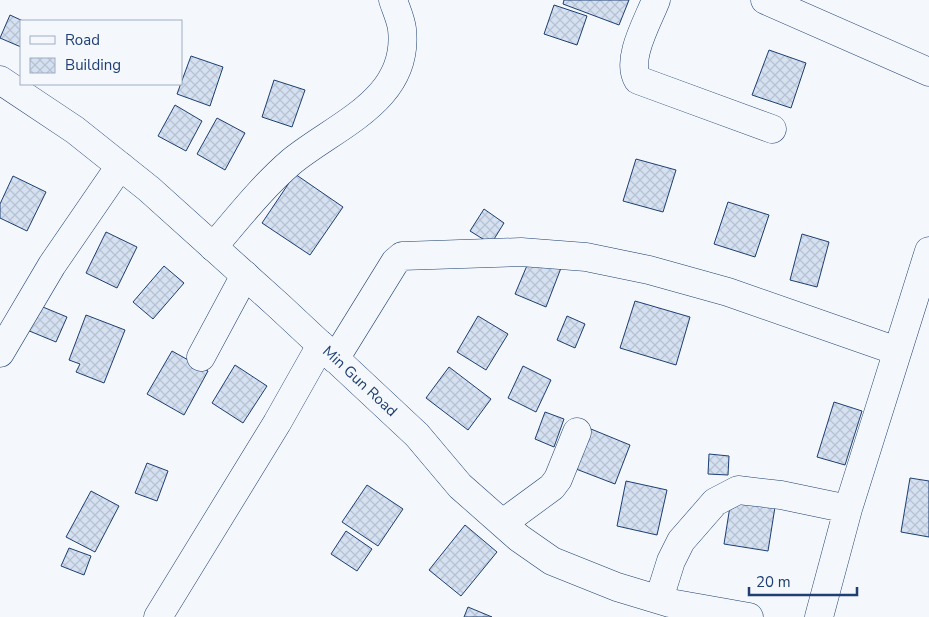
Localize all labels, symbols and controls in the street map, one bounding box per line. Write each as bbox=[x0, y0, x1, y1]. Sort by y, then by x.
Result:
legend bbox=[20, 20, 182, 85]
text: Road bbox=[65, 30, 100, 50]
text: Building bbox=[65, 55, 121, 75]
street label: Min Gun Road bbox=[318, 341, 402, 421]
scale bar bbox=[749, 564, 856, 596]
text: 20 m bbox=[756, 572, 791, 592]

